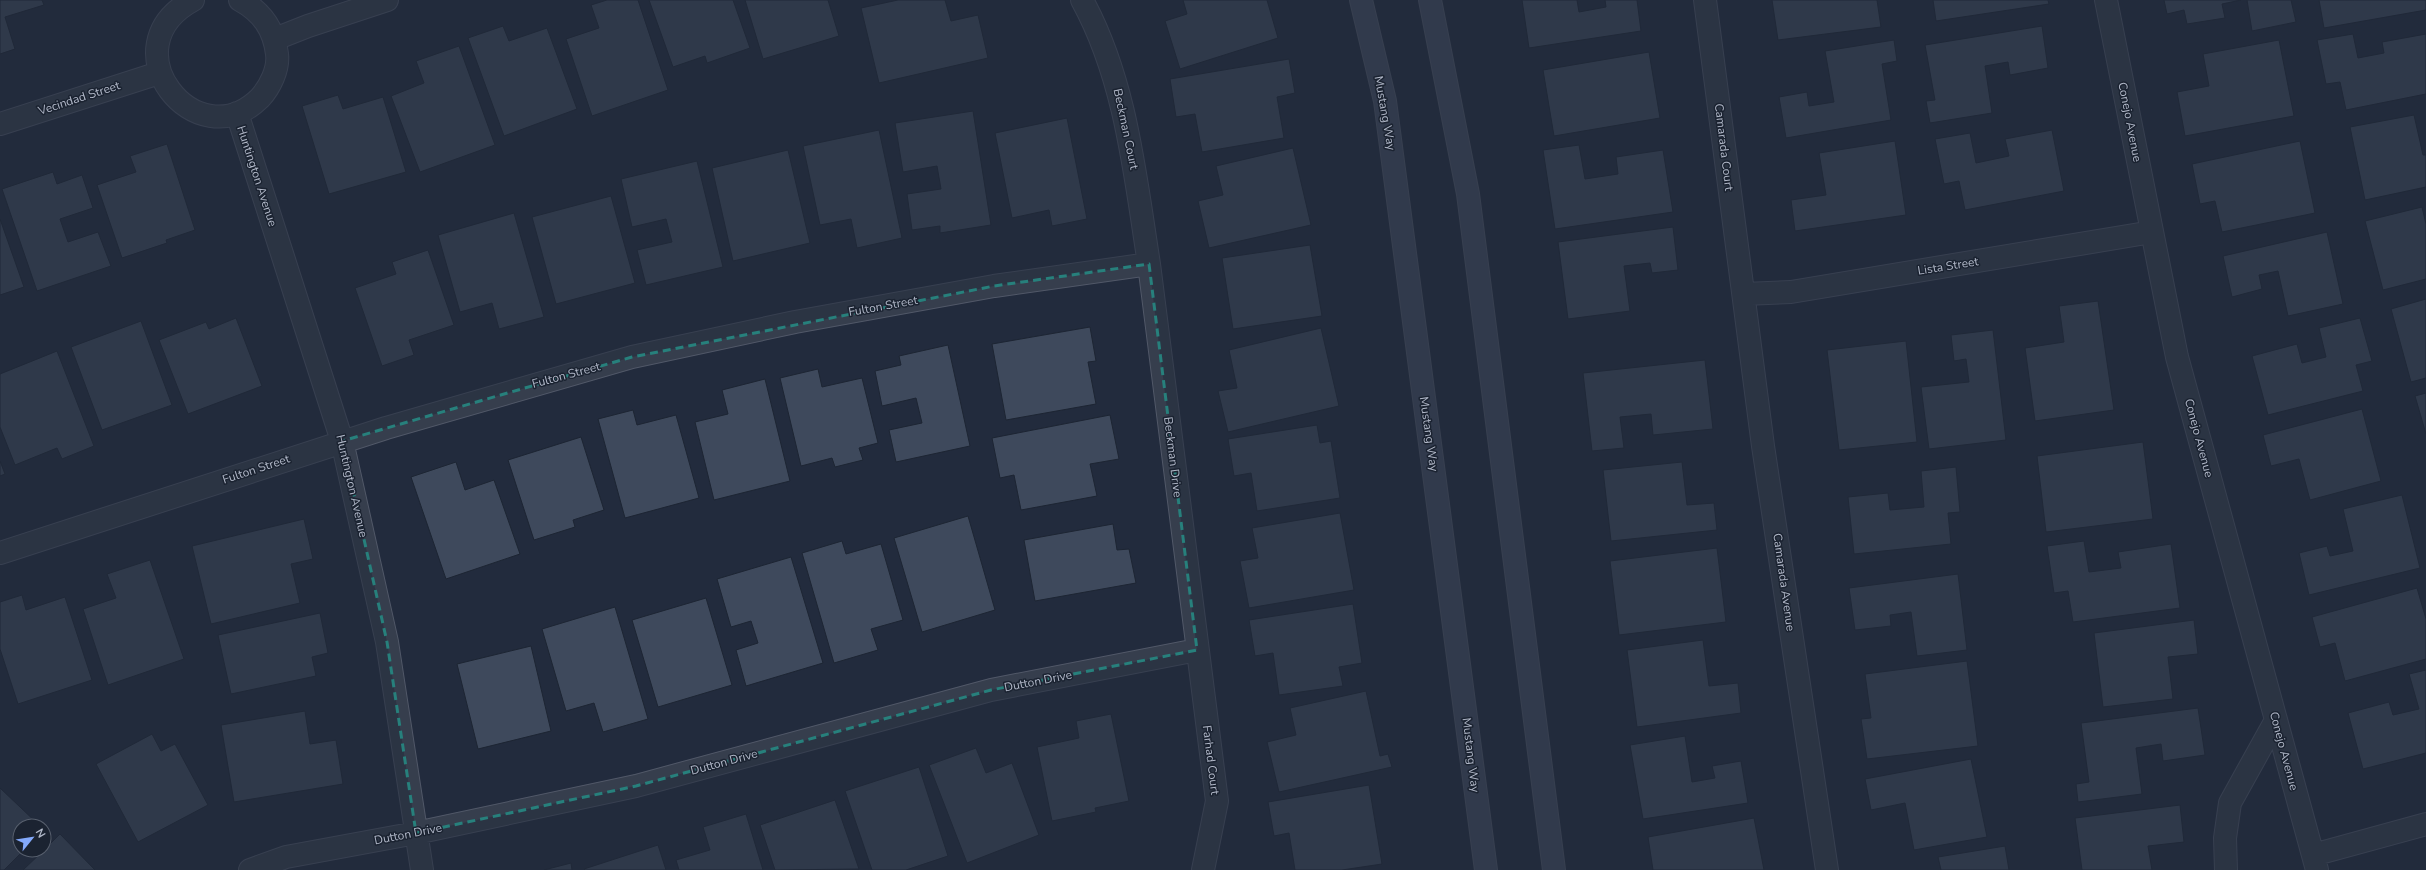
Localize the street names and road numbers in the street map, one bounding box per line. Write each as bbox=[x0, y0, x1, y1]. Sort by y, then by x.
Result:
street label: Mustang Way bbox=[1371, 75, 1400, 152]
street label: Vecindad Street bbox=[35, 77, 123, 119]
street label: Conejo Avenue bbox=[2114, 81, 2146, 163]
street label: Beckman Court bbox=[1110, 87, 1143, 172]
street label: Camarada Court bbox=[1711, 102, 1737, 192]
street label: Huntington Avenue bbox=[233, 124, 281, 228]
street label: Lista Street bbox=[1916, 253, 1980, 279]
street label: Fulton Street bbox=[847, 292, 920, 320]
street label: Fulton Street bbox=[530, 358, 603, 392]
street label: Mustang Way bbox=[1416, 396, 1442, 473]
street label: Conejo Avenue bbox=[2181, 397, 2217, 479]
street label: Beckman Drive bbox=[1160, 416, 1186, 498]
street label: Huntington Avenue bbox=[332, 433, 372, 539]
street label: Fulton Street bbox=[220, 450, 293, 487]
street label: Camarada Avenue bbox=[1769, 532, 1799, 632]
street label: Dutton Drive bbox=[1003, 667, 1073, 695]
street label: Conejo Avenue bbox=[2266, 710, 2302, 792]
street label: Mustang Way bbox=[1458, 717, 1484, 794]
street label: Farhad Court bbox=[1199, 724, 1223, 797]
street label: Dutton Drive bbox=[689, 745, 759, 779]
street label: Dutton Drive bbox=[373, 820, 443, 848]

